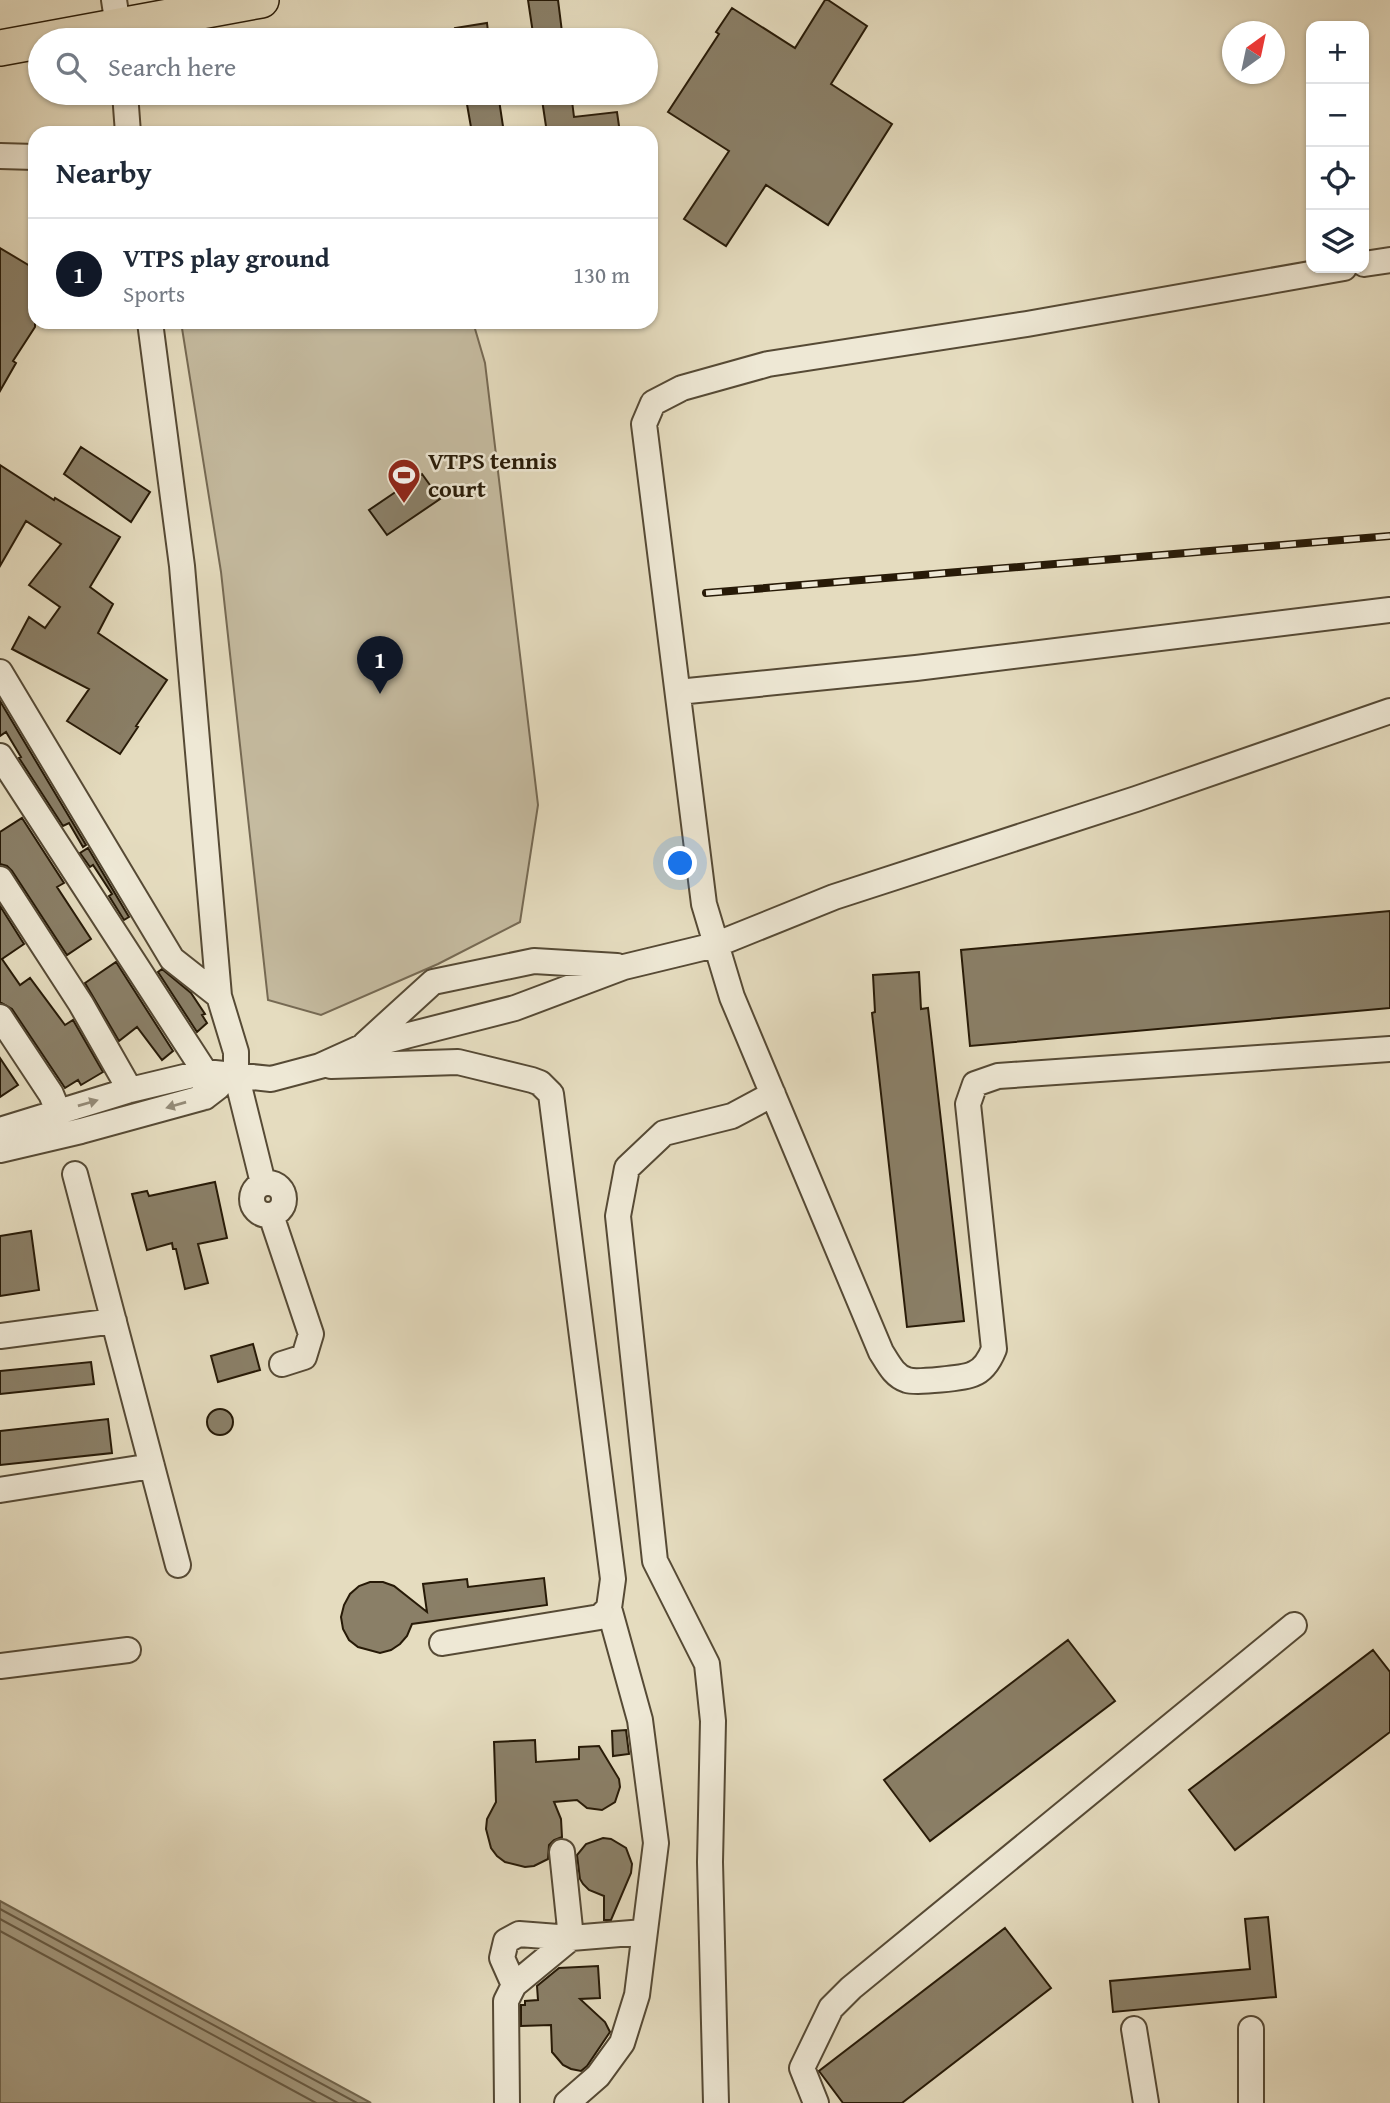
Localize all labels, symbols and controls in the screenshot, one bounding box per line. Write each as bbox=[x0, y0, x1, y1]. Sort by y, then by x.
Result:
north arrow bbox=[1222, 21, 1285, 84]
map controls bbox=[1306, 21, 1369, 273]
button: + bbox=[1306, 21, 1369, 84]
search box bbox=[28, 28, 658, 105]
text: Search here bbox=[108, 47, 236, 86]
icon: search bbox=[52, 48, 90, 86]
button: − bbox=[1306, 84, 1369, 147]
button: locate bbox=[1306, 147, 1369, 210]
text: Nearby bbox=[56, 150, 152, 194]
button: layers bbox=[1306, 210, 1369, 273]
text: VTPS play ground bbox=[123, 238, 330, 277]
text: 1 bbox=[73, 258, 85, 291]
text: 130 m bbox=[573, 258, 630, 291]
text: Sports bbox=[123, 277, 185, 310]
place label: VTPS tennis court bbox=[428, 443, 557, 506]
sports icon: VTPS tennis court bbox=[385, 456, 423, 505]
pin: 1 bbox=[357, 636, 403, 694]
your location bbox=[663, 846, 697, 880]
one-way arrow bbox=[78, 1097, 99, 1107]
one-way arrow bbox=[165, 1100, 187, 1111]

